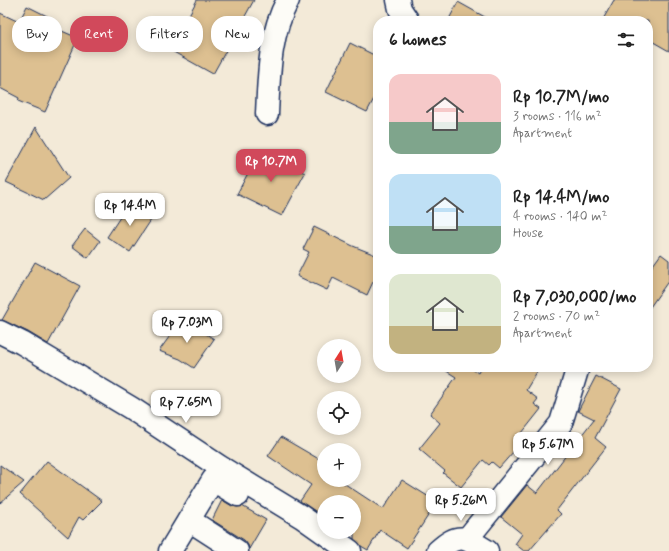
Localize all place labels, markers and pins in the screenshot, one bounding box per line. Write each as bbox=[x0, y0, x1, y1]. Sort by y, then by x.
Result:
pin: Rp 10.7M bbox=[230, 149, 312, 183]
pin: Rp 14.4M bbox=[89, 193, 171, 227]
pin: Rp 7.03M bbox=[146, 310, 228, 344]
pin: Rp 7.65M bbox=[145, 390, 227, 424]
pin: Rp 5.67M bbox=[507, 432, 589, 466]
pin: Rp 5.26M bbox=[420, 488, 502, 522]

